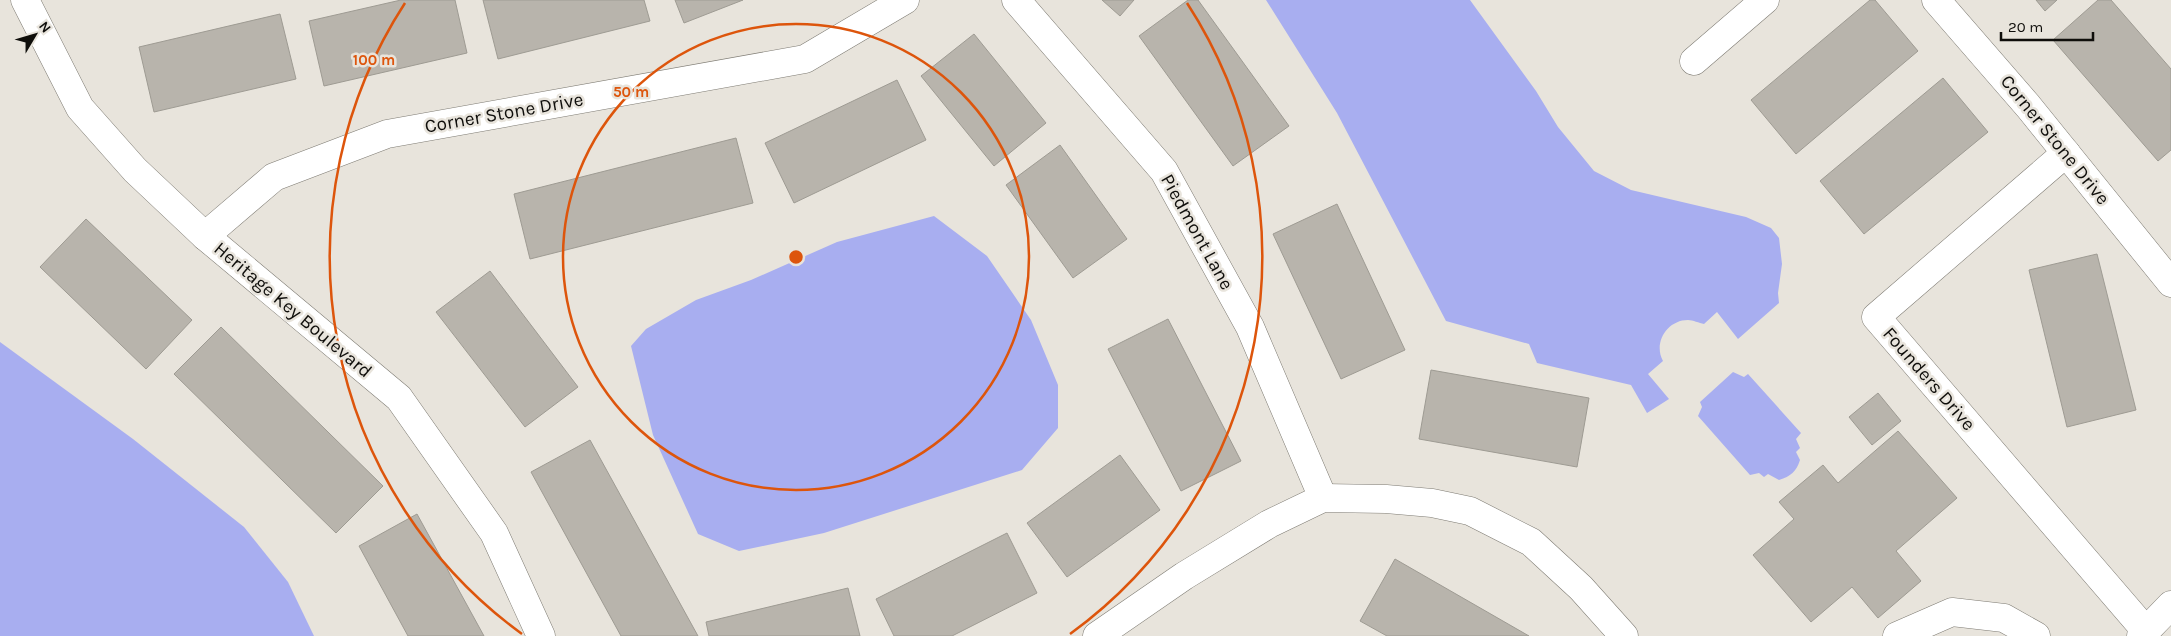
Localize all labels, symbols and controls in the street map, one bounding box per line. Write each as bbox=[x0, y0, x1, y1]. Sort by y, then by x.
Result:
north arrow bbox=[10, 10, 60, 60]
scale bar bbox=[2001, 10, 2094, 42]
text: N bbox=[35, 18, 55, 36]
text: 20 m bbox=[2008, 18, 2043, 36]
text: 100 m bbox=[353, 51, 395, 69]
street label: Corner Stone Drive bbox=[1996, 71, 2114, 209]
text: 50 m bbox=[613, 83, 649, 101]
street label: Corner Stone Drive bbox=[423, 88, 585, 138]
street label: Piedmont Lane bbox=[1156, 170, 1238, 294]
street label: Heritage Key Boulevard bbox=[210, 238, 376, 382]
centre of rings bbox=[787, 248, 805, 266]
street label: Founders Drive bbox=[1878, 323, 1980, 435]

